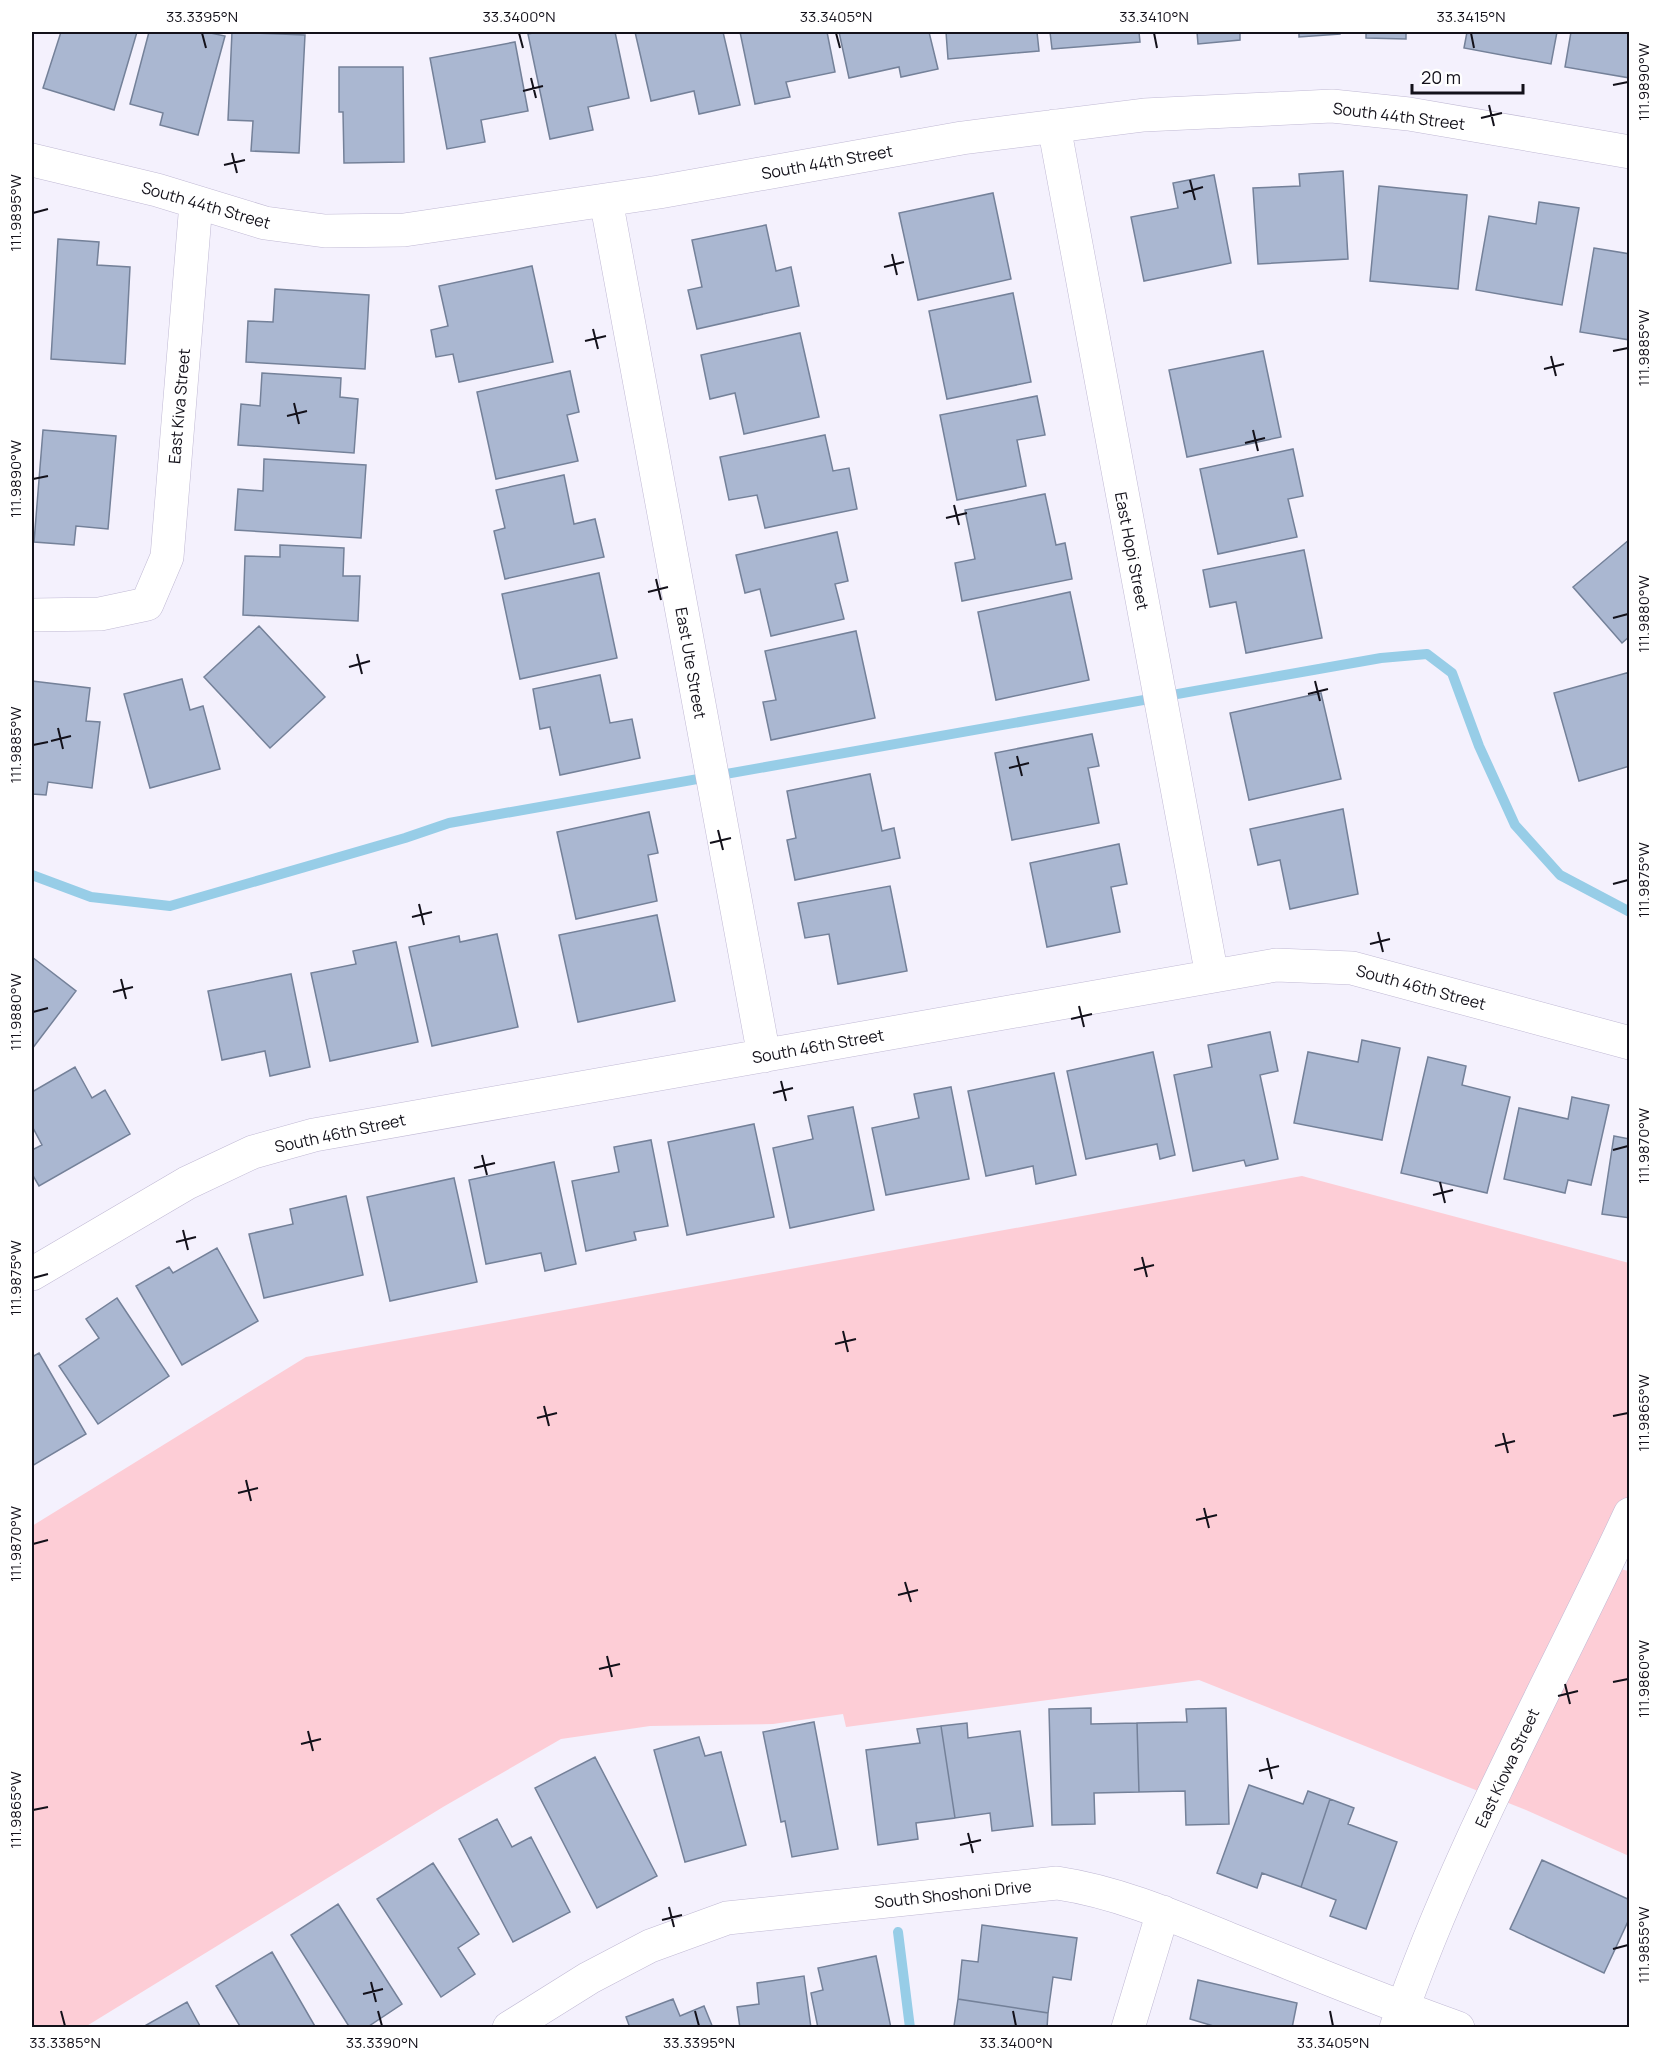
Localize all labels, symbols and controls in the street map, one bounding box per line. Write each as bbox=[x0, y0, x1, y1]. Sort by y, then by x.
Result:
text: 33.3395°N bbox=[166, 6, 238, 27]
text: 33.3400°N bbox=[483, 6, 555, 27]
text: 33.3405°N bbox=[800, 6, 872, 27]
text: 33.3410°N bbox=[1119, 6, 1189, 27]
text: 33.3415°N bbox=[1436, 6, 1506, 27]
text: 111.9890°W bbox=[1633, 43, 1654, 121]
scale bar bbox=[1412, 57, 1523, 95]
text: 20 m bbox=[1421, 65, 1461, 89]
street label: South 44th Street bbox=[1332, 97, 1466, 135]
street label: South 44th Street bbox=[760, 140, 894, 184]
text: 111.9895°W bbox=[5, 174, 26, 252]
street label: South 44th Street bbox=[139, 176, 273, 234]
text: 111.9885°W bbox=[1633, 310, 1654, 386]
street label: East Kiva Street bbox=[163, 347, 195, 465]
text: 111.9890°W bbox=[5, 440, 26, 518]
street label: East Hopi Street bbox=[1110, 490, 1154, 612]
text: 111.9880°W bbox=[1633, 575, 1654, 653]
street label: East Ute Street bbox=[670, 606, 712, 720]
text: 111.9885°W bbox=[5, 707, 26, 783]
text: 111.9875°W bbox=[1633, 842, 1654, 918]
street label: South 46th Street bbox=[1354, 959, 1488, 1015]
text: 111.9880°W bbox=[5, 973, 26, 1051]
street label: South 46th Street bbox=[750, 1024, 886, 1068]
street label: South 46th Street bbox=[272, 1108, 408, 1158]
text: 111.9870°W bbox=[1633, 1108, 1654, 1184]
text: 111.9875°W bbox=[5, 1240, 26, 1316]
text: 111.9865°W bbox=[1633, 1374, 1654, 1452]
text: 111.9870°W bbox=[5, 1506, 26, 1582]
text: 111.9860°W bbox=[1633, 1640, 1654, 1718]
street label: East Kiowa Street bbox=[1470, 1705, 1544, 1831]
text: 111.9865°W bbox=[5, 1771, 26, 1849]
street label: South Shoshoni Drive bbox=[873, 1875, 1033, 1913]
text: 111.9855°W bbox=[1633, 1907, 1654, 1983]
text: 33.3385°N bbox=[29, 2032, 101, 2053]
text: 33.3390°N bbox=[346, 2032, 418, 2053]
text: 33.3395°N bbox=[663, 2032, 735, 2053]
text: 33.3400°N bbox=[980, 2032, 1052, 2053]
text: 33.3405°N bbox=[1297, 2032, 1369, 2053]

